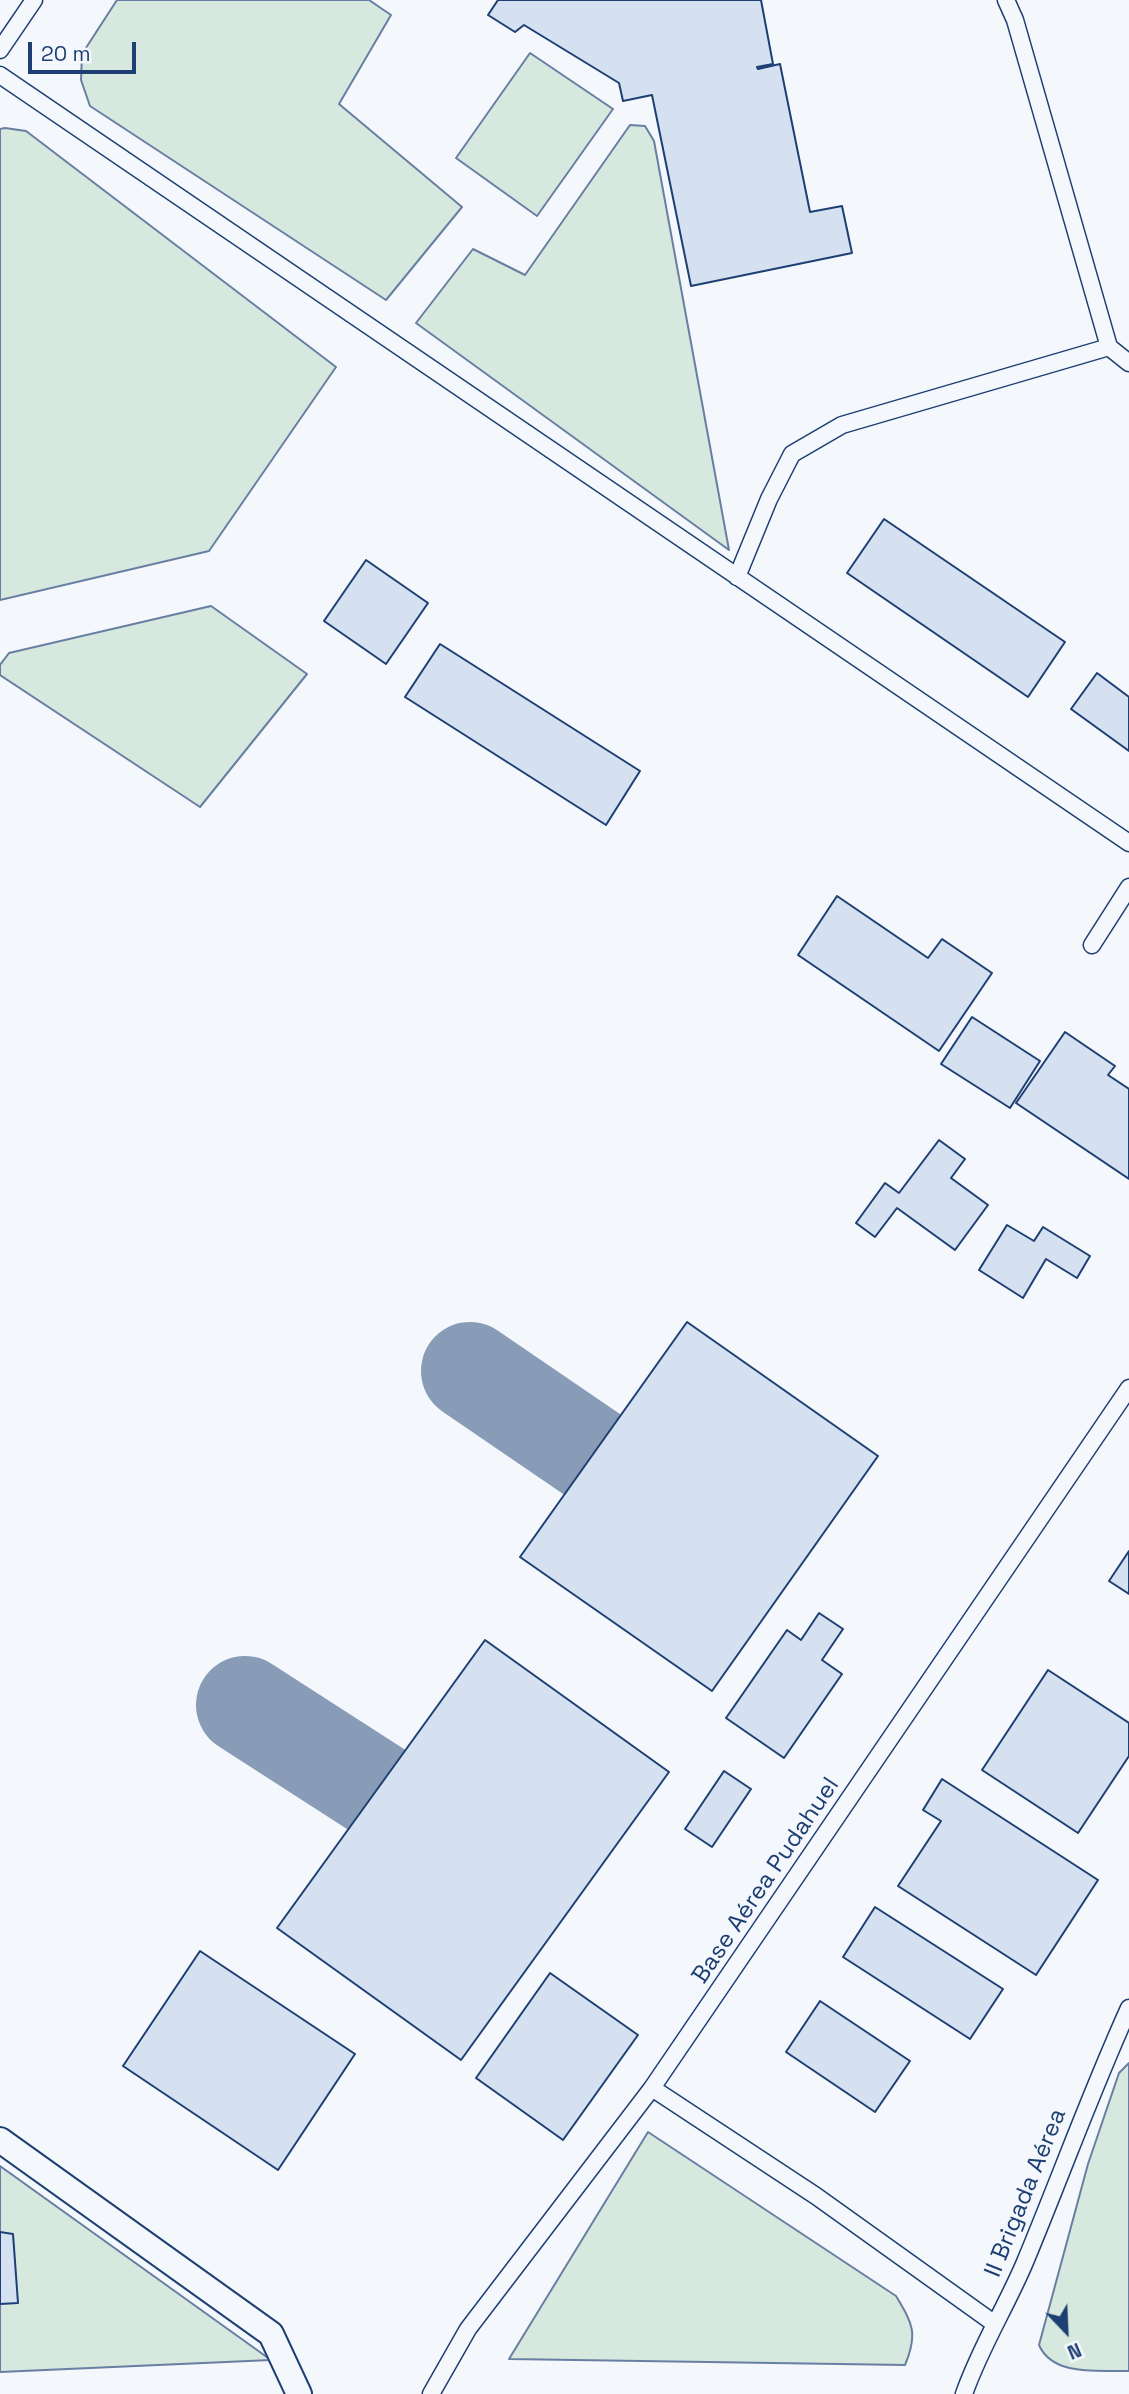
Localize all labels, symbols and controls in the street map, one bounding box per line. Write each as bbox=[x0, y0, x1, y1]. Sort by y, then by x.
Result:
scale bar bbox=[32, 28, 140, 72]
text: 20 m bbox=[41, 40, 91, 67]
street label: Base Aérea Pudahuel bbox=[686, 1772, 846, 1990]
street label: II Brigada Aérea bbox=[979, 2105, 1073, 2281]
north arrow bbox=[1031, 2296, 1101, 2366]
text: N bbox=[1064, 2337, 1085, 2365]

